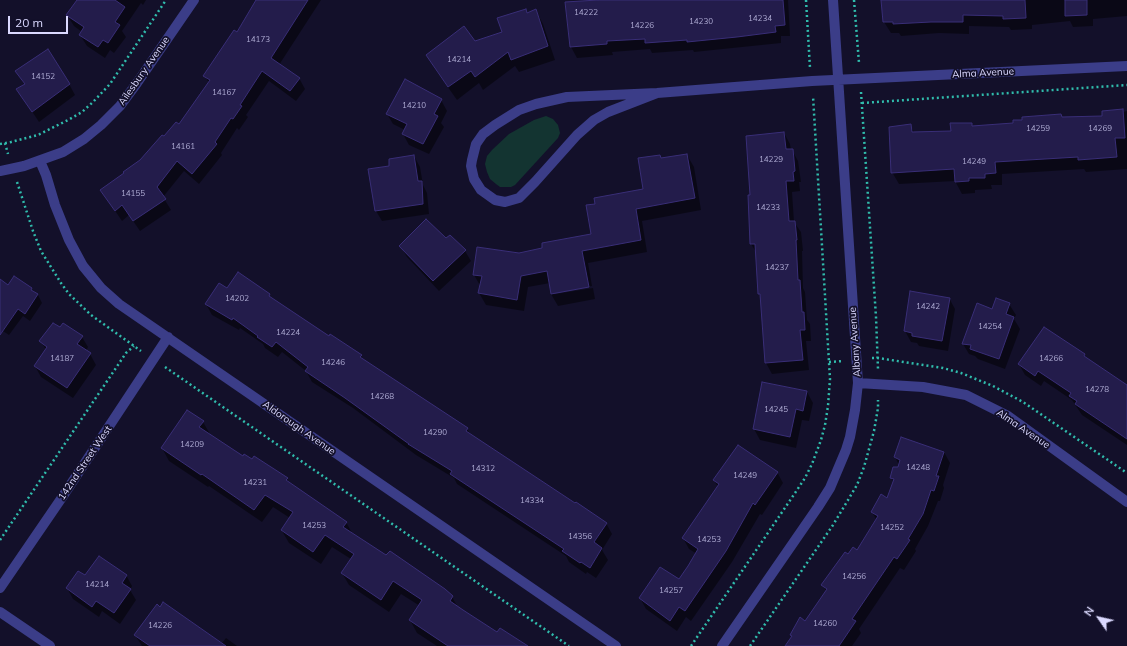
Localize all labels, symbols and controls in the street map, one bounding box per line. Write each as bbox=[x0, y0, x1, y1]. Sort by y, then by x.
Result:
scale bar bbox=[10, 8, 70, 34]
house number: 14222 bbox=[574, 8, 598, 18]
house number: 14234 bbox=[748, 14, 772, 24]
text: 20 m bbox=[15, 15, 43, 30]
house number: 14230 bbox=[689, 17, 713, 27]
house number: 14226 bbox=[630, 21, 654, 31]
street label: Ailesbury Avenue bbox=[116, 34, 172, 108]
house number: 14173 bbox=[246, 35, 270, 45]
house number: 14214 bbox=[447, 55, 471, 65]
street label: Alma Avenue bbox=[952, 65, 1014, 81]
house number: 14152 bbox=[31, 72, 55, 82]
house number: 14167 bbox=[212, 88, 236, 98]
house number: 14210 bbox=[402, 101, 426, 111]
house number: 14259 bbox=[1026, 124, 1050, 134]
house number: 14269 bbox=[1088, 124, 1112, 134]
house number: 14161 bbox=[171, 142, 195, 152]
house number: 14229 bbox=[759, 155, 783, 165]
house number: 14249 bbox=[962, 157, 986, 167]
house number: 14155 bbox=[121, 189, 145, 199]
house number: 14233 bbox=[756, 203, 780, 213]
house number: 14237 bbox=[765, 263, 789, 273]
house number: 14202 bbox=[225, 294, 249, 304]
house number: 14242 bbox=[916, 302, 940, 312]
street label: Albany Avenue bbox=[847, 307, 863, 377]
house number: 14254 bbox=[978, 322, 1002, 332]
house number: 14224 bbox=[276, 328, 300, 338]
house number: 14187 bbox=[50, 354, 74, 364]
house number: 14266 bbox=[1039, 354, 1063, 364]
house number: 14246 bbox=[321, 358, 345, 368]
house number: 14278 bbox=[1085, 385, 1109, 395]
house number: 14268 bbox=[370, 392, 394, 402]
street label: Aldorough Avenue bbox=[260, 398, 338, 458]
house number: 14245 bbox=[764, 405, 788, 415]
street label: Alma Avenue bbox=[994, 407, 1052, 451]
street label: 142nd Street West bbox=[56, 424, 114, 502]
house number: 14290 bbox=[423, 428, 447, 438]
house number: 14209 bbox=[180, 440, 204, 450]
house number: 14248 bbox=[906, 463, 930, 473]
house number: 14312 bbox=[471, 464, 495, 474]
house number: 14249 bbox=[733, 471, 757, 481]
house number: 14231 bbox=[243, 478, 267, 488]
house number: 14334 bbox=[520, 496, 544, 506]
house number: 14253 bbox=[302, 521, 326, 531]
house number: 14252 bbox=[880, 523, 904, 533]
house number: 14356 bbox=[568, 532, 592, 542]
house number: 14253 bbox=[697, 535, 721, 545]
house number: 14256 bbox=[842, 572, 866, 582]
house number: 14214 bbox=[85, 580, 109, 590]
house number: 14257 bbox=[659, 586, 683, 596]
north arrow bbox=[1079, 598, 1119, 638]
text: N bbox=[1081, 604, 1097, 619]
house number: 14260 bbox=[813, 619, 837, 629]
house number: 14226 bbox=[148, 621, 172, 631]

